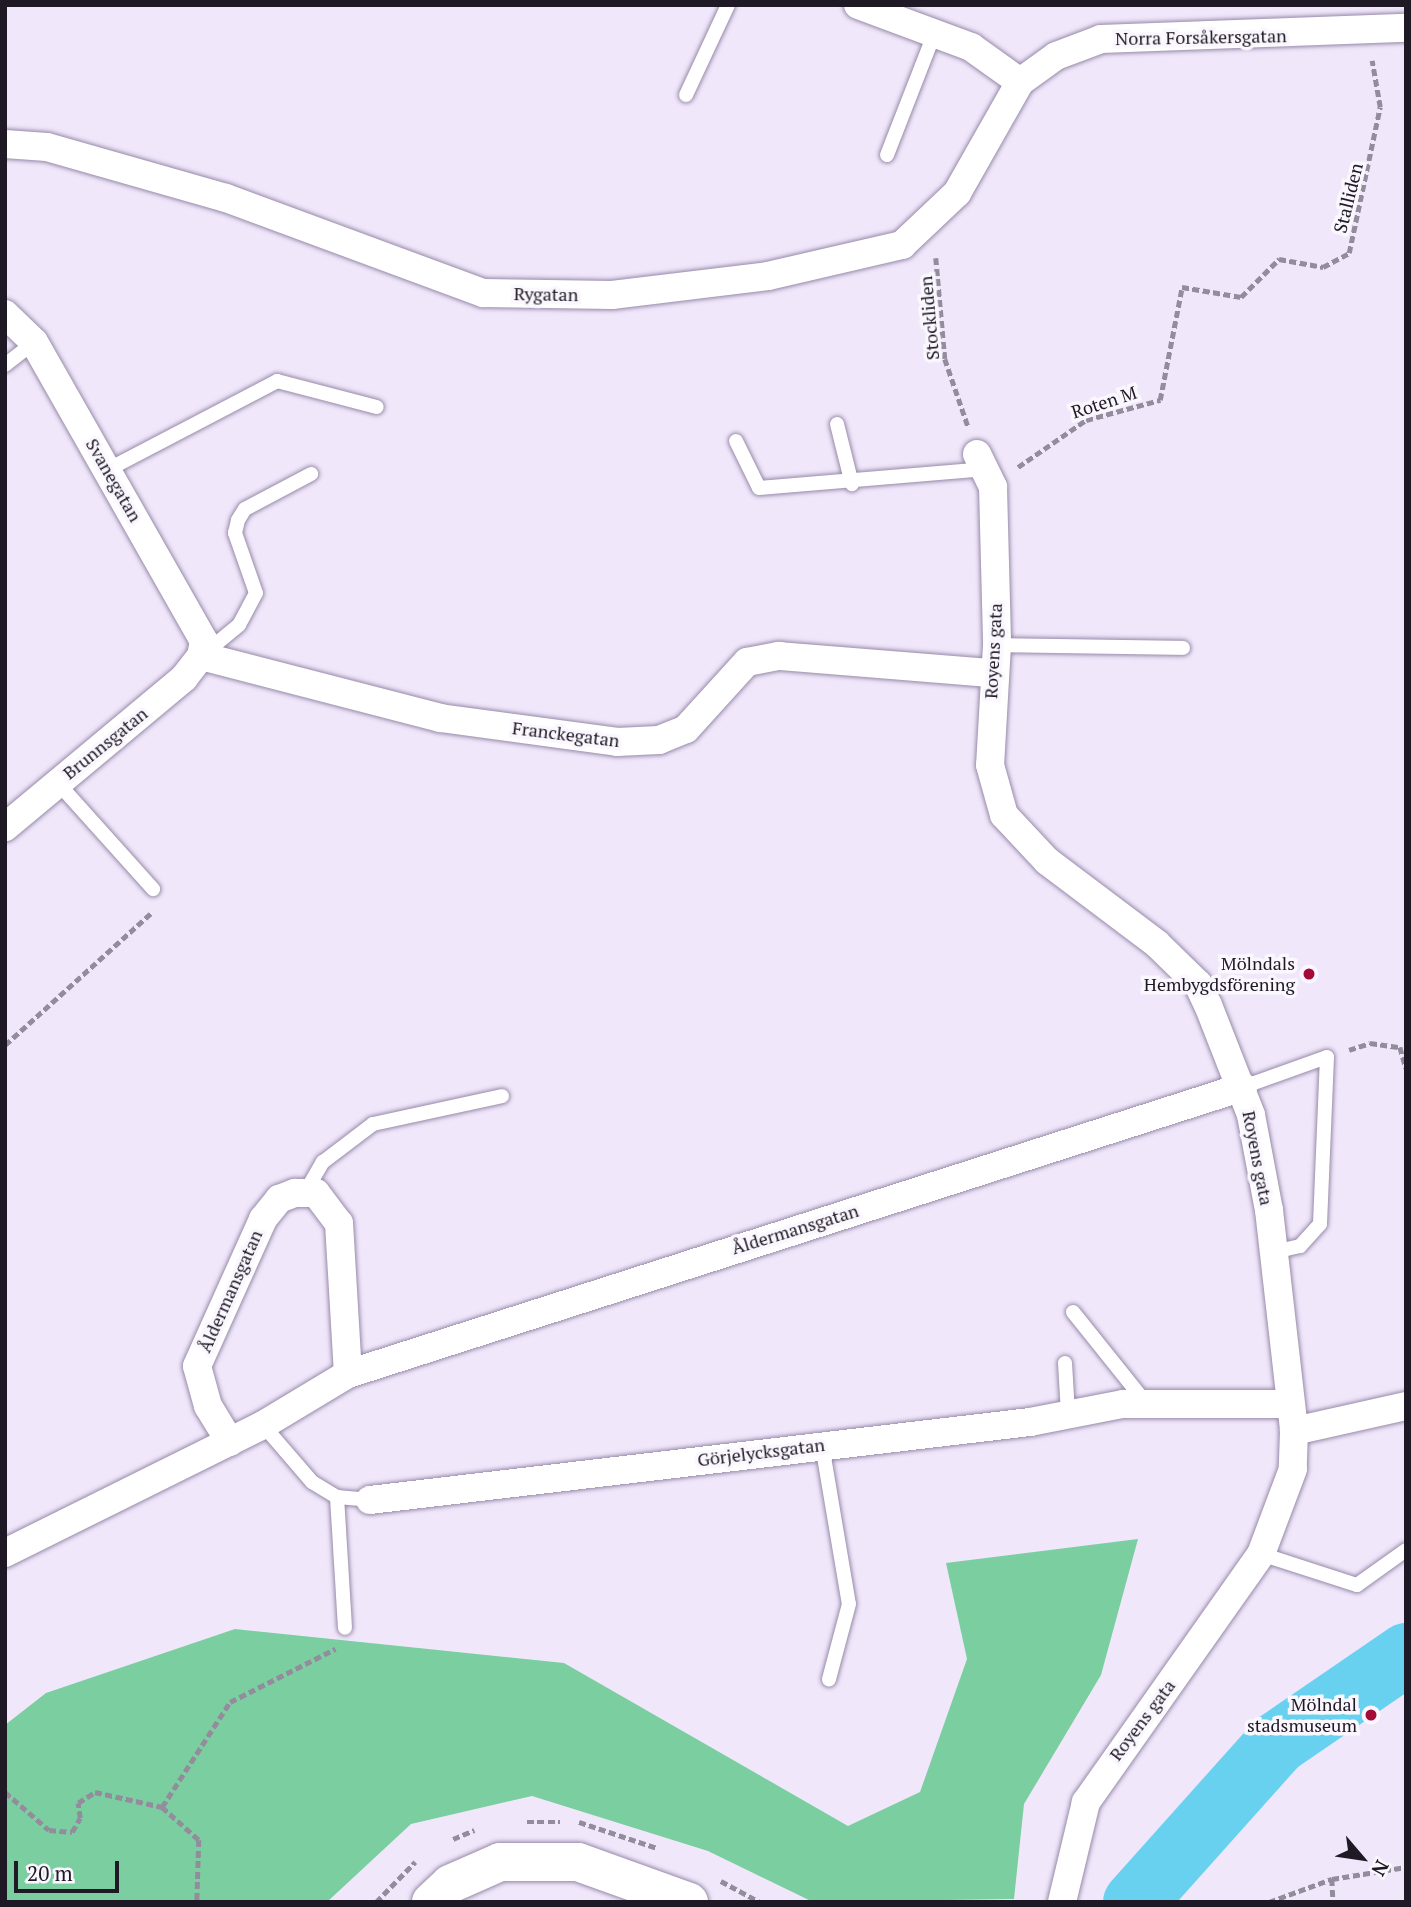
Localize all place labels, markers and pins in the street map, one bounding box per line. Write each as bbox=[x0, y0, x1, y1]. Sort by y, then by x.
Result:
place label: Mölndals Hembygdsförening bbox=[1144, 953, 1295, 996]
marker: Mölndals Hembygdsförening bbox=[1301, 966, 1317, 982]
place label: Mölndal stadsmuseum bbox=[1247, 1694, 1357, 1736]
marker: Mölndal stadsmuseum bbox=[1363, 1707, 1379, 1723]

